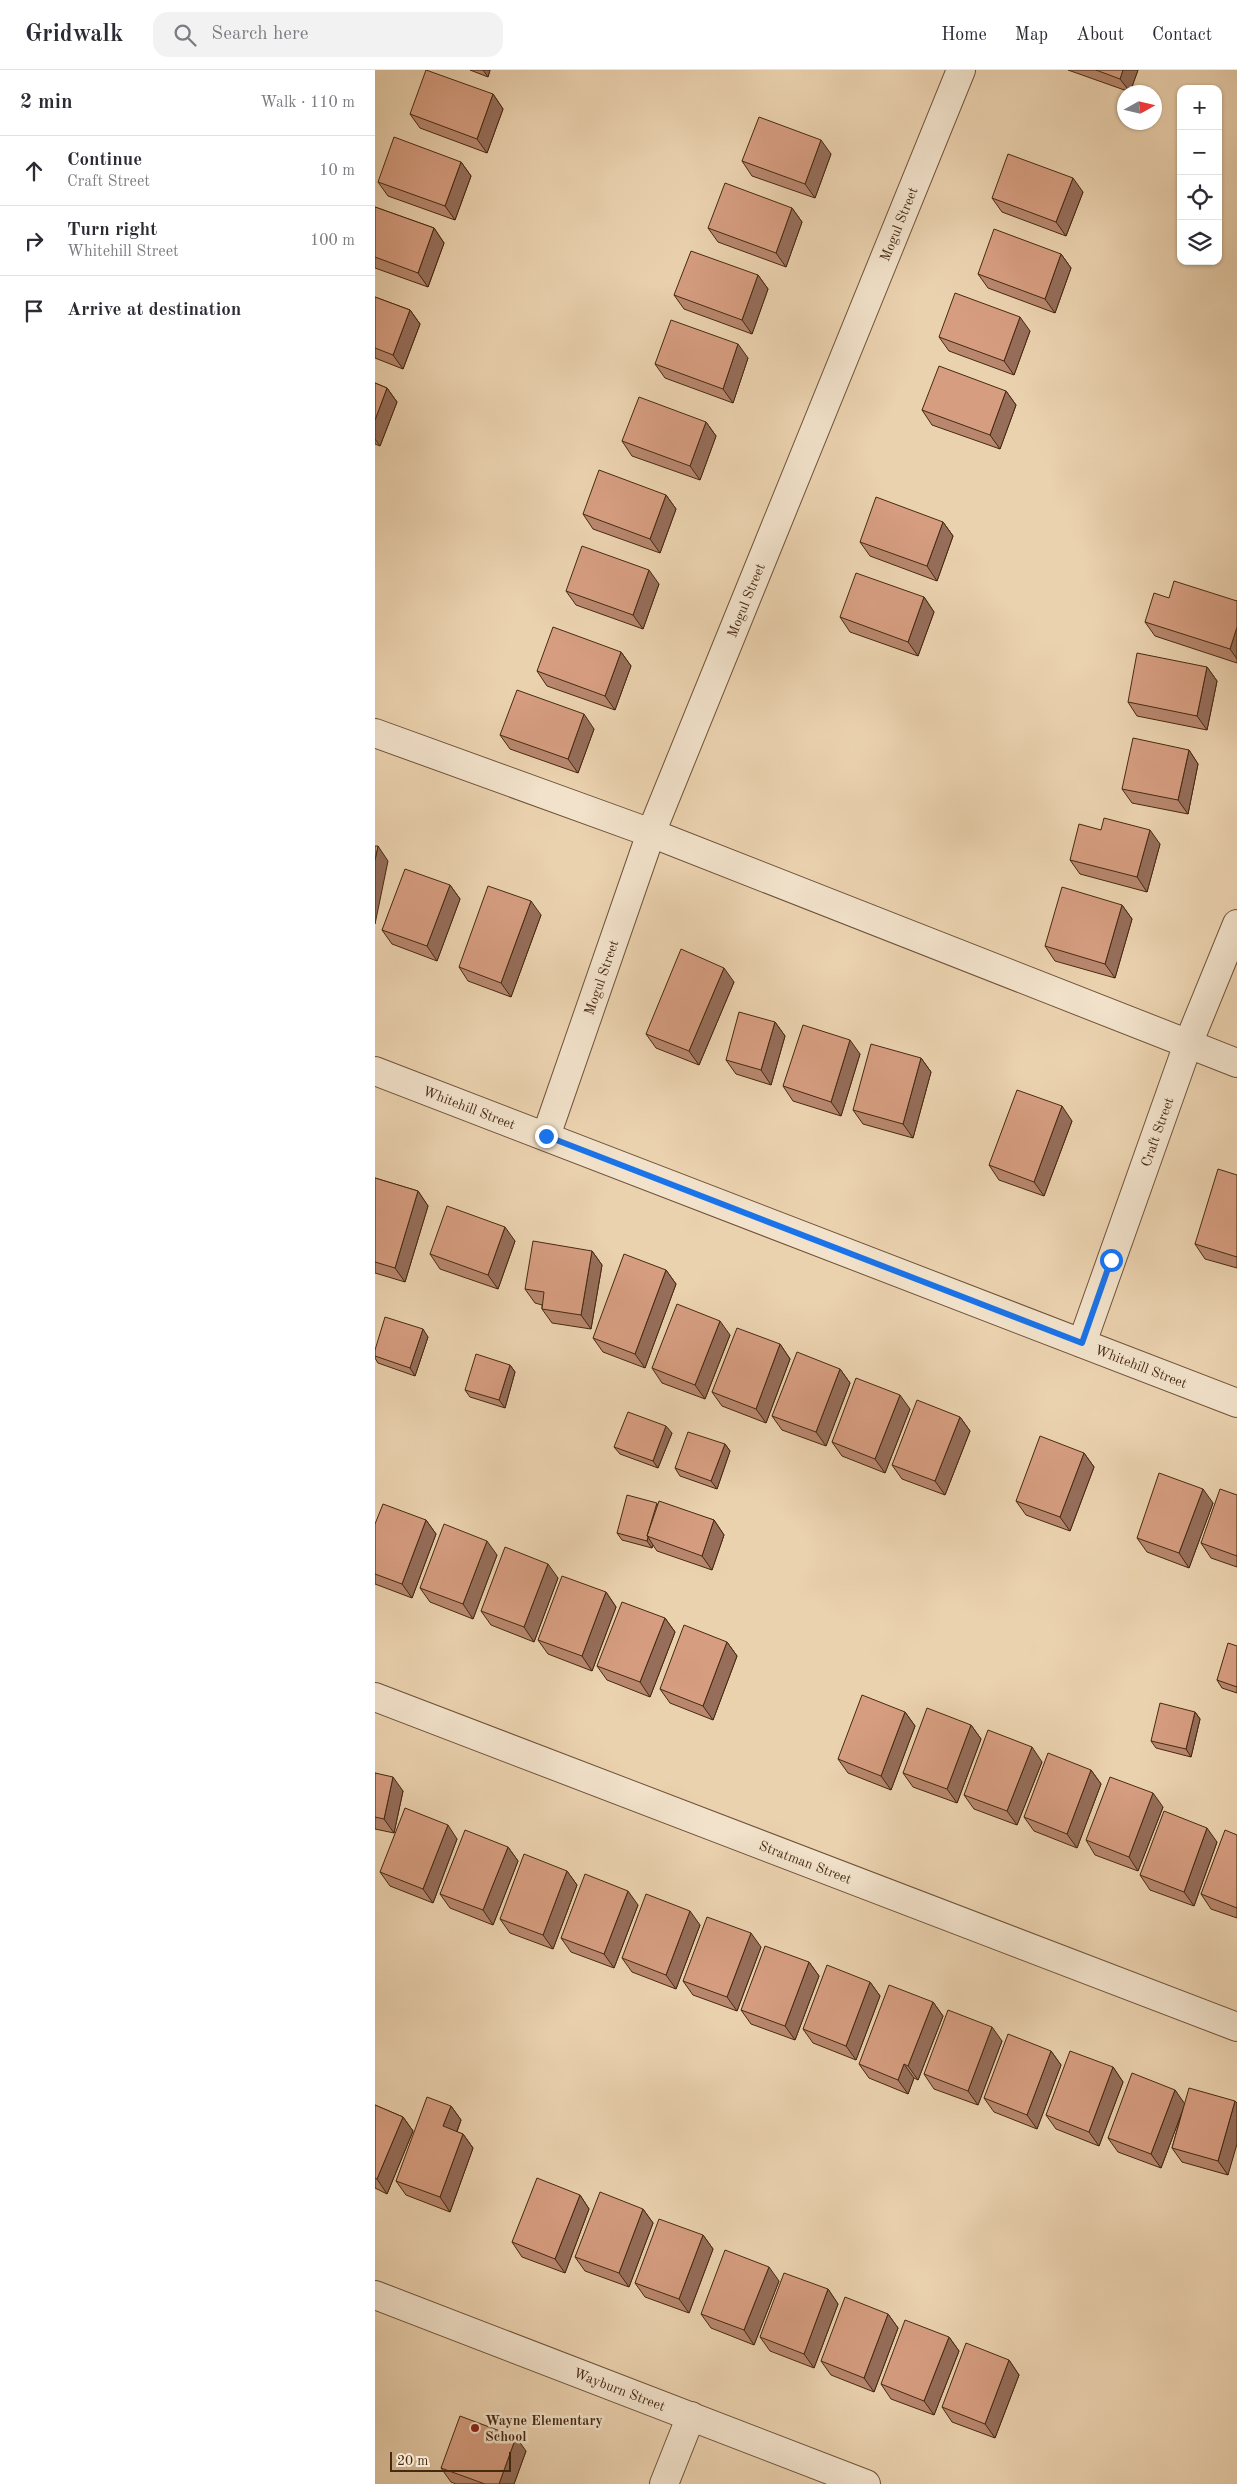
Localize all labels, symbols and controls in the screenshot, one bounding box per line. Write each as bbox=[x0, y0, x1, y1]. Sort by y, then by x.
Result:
search box bbox=[153, 12, 503, 57]
icon: search bbox=[171, 21, 199, 49]
text: Gridwalk bbox=[25, 23, 123, 47]
text: Search here bbox=[211, 25, 309, 44]
text: Home bbox=[941, 26, 987, 44]
text: Map bbox=[1015, 26, 1048, 44]
text: About bbox=[1076, 26, 1124, 44]
text: Contact bbox=[1152, 26, 1212, 44]
north arrow bbox=[1117, 85, 1162, 130]
map controls bbox=[1177, 85, 1222, 265]
button: + bbox=[1177, 85, 1222, 130]
text: 2 min bbox=[20, 92, 73, 113]
text: Walk · 110 m bbox=[260, 95, 355, 111]
button: − bbox=[1177, 130, 1222, 175]
text: Continue bbox=[67, 151, 142, 170]
icon: ahead bbox=[20, 157, 48, 185]
text: 10 m bbox=[319, 163, 355, 179]
text: Craft Street bbox=[67, 174, 150, 190]
button: locate bbox=[1177, 175, 1222, 220]
street label: Mogul Street bbox=[878, 185, 921, 263]
button: layers bbox=[1177, 220, 1222, 265]
text: Turn right bbox=[67, 221, 157, 240]
icon: right bbox=[20, 227, 48, 255]
text: 100 m bbox=[310, 233, 355, 249]
text: Whitehill Street bbox=[67, 244, 179, 260]
icon: arrive bbox=[20, 297, 48, 325]
text: Arrive at destination bbox=[67, 301, 241, 320]
street label: Mogul Street bbox=[725, 561, 768, 640]
street label: Mogul Street bbox=[582, 938, 621, 1017]
street label: Whitehill Street bbox=[421, 1084, 517, 1132]
street label: Craft Street bbox=[1139, 1096, 1177, 1169]
route end bbox=[535, 1125, 558, 1148]
route start bbox=[1100, 1249, 1123, 1272]
street label: Whitehill Street bbox=[1093, 1343, 1189, 1391]
street label: Stratman Street bbox=[757, 1839, 853, 1887]
street label: Wayburn Street bbox=[571, 2366, 667, 2414]
place label: Wayne Elementary School bbox=[485, 2414, 603, 2444]
marker: Wayne Elementary School bbox=[469, 2422, 481, 2434]
scale bar bbox=[390, 2449, 511, 2472]
text: 20 m bbox=[397, 2454, 428, 2468]

